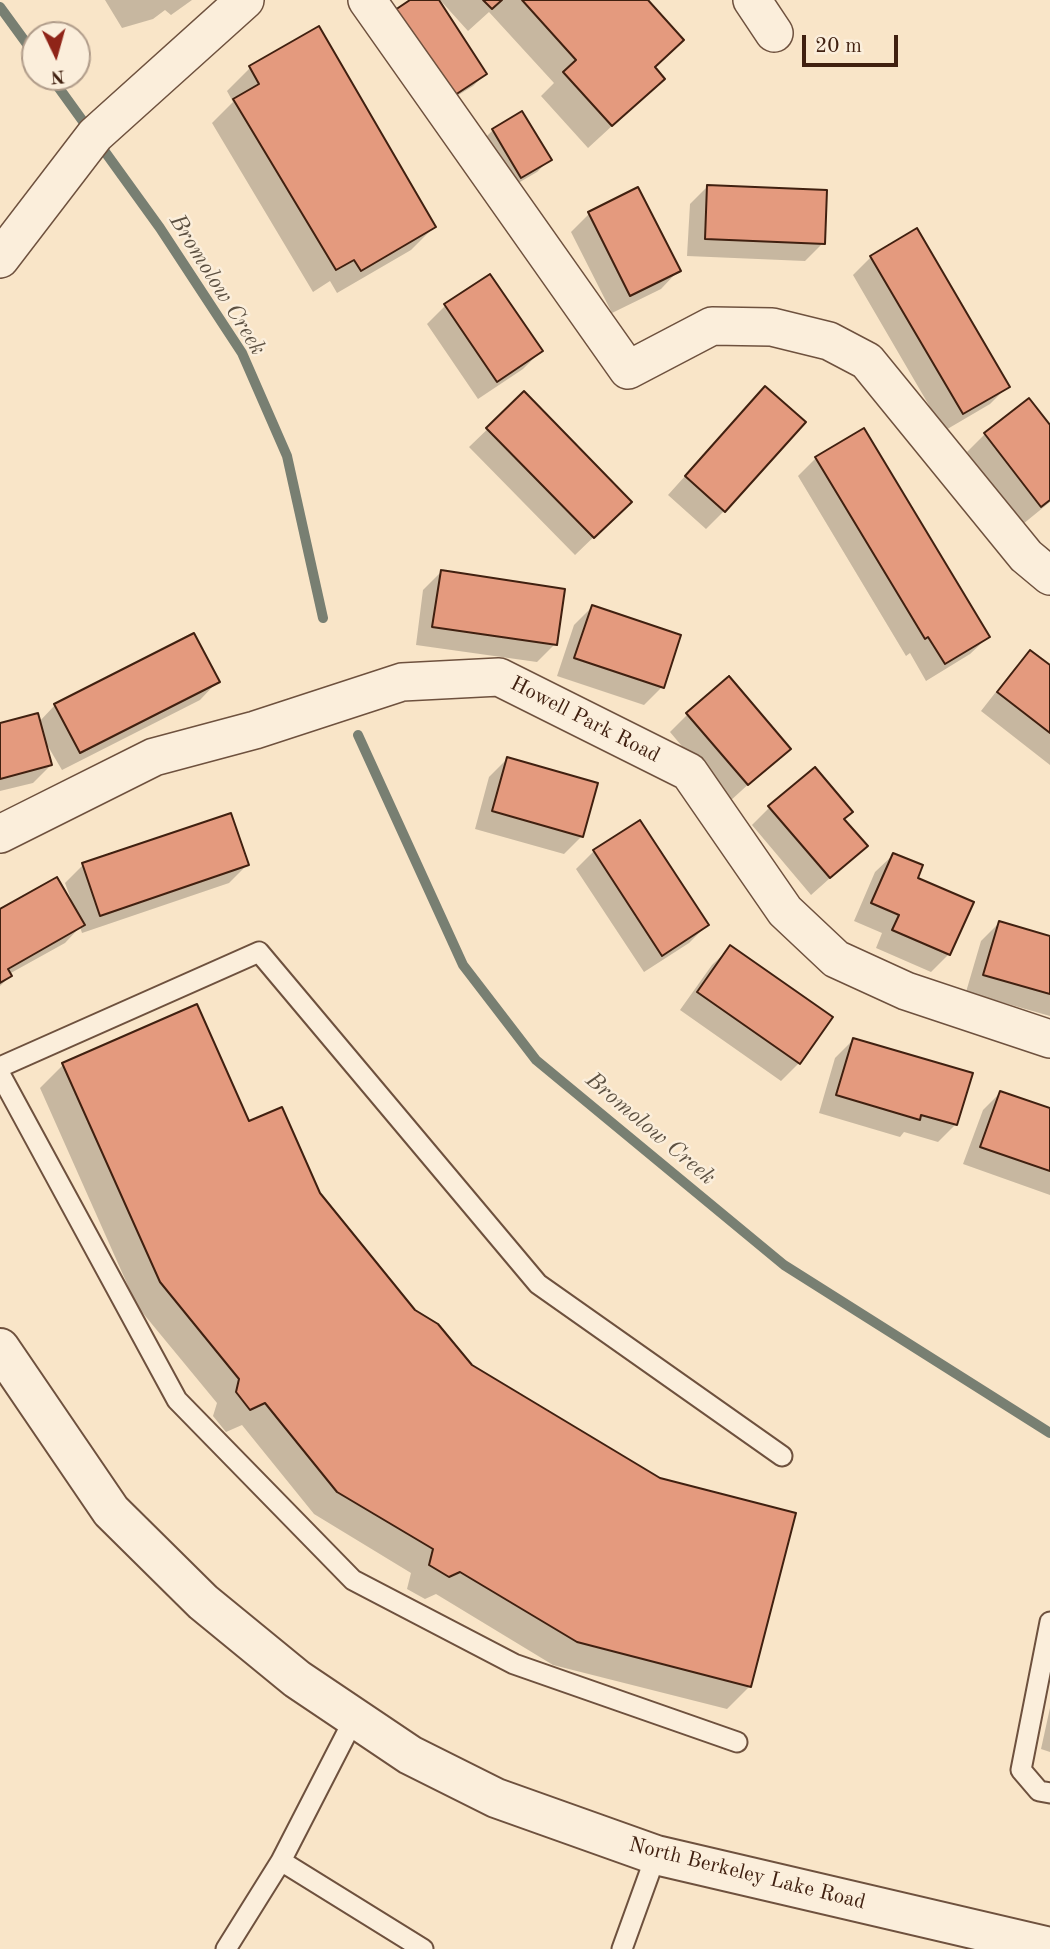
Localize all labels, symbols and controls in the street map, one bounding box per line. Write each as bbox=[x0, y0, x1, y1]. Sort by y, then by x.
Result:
north arrow bbox=[21, 21, 91, 91]
scale bar bbox=[805, 21, 901, 65]
text: 20 m bbox=[815, 36, 862, 57]
text: N bbox=[50, 65, 66, 86]
water label: Bromolow Creek bbox=[163, 209, 271, 361]
street label: Howell Park Road bbox=[506, 671, 664, 769]
water label: Bromolow Creek bbox=[579, 1067, 721, 1191]
street label: North Berkeley Lake Road bbox=[626, 1832, 868, 1916]

